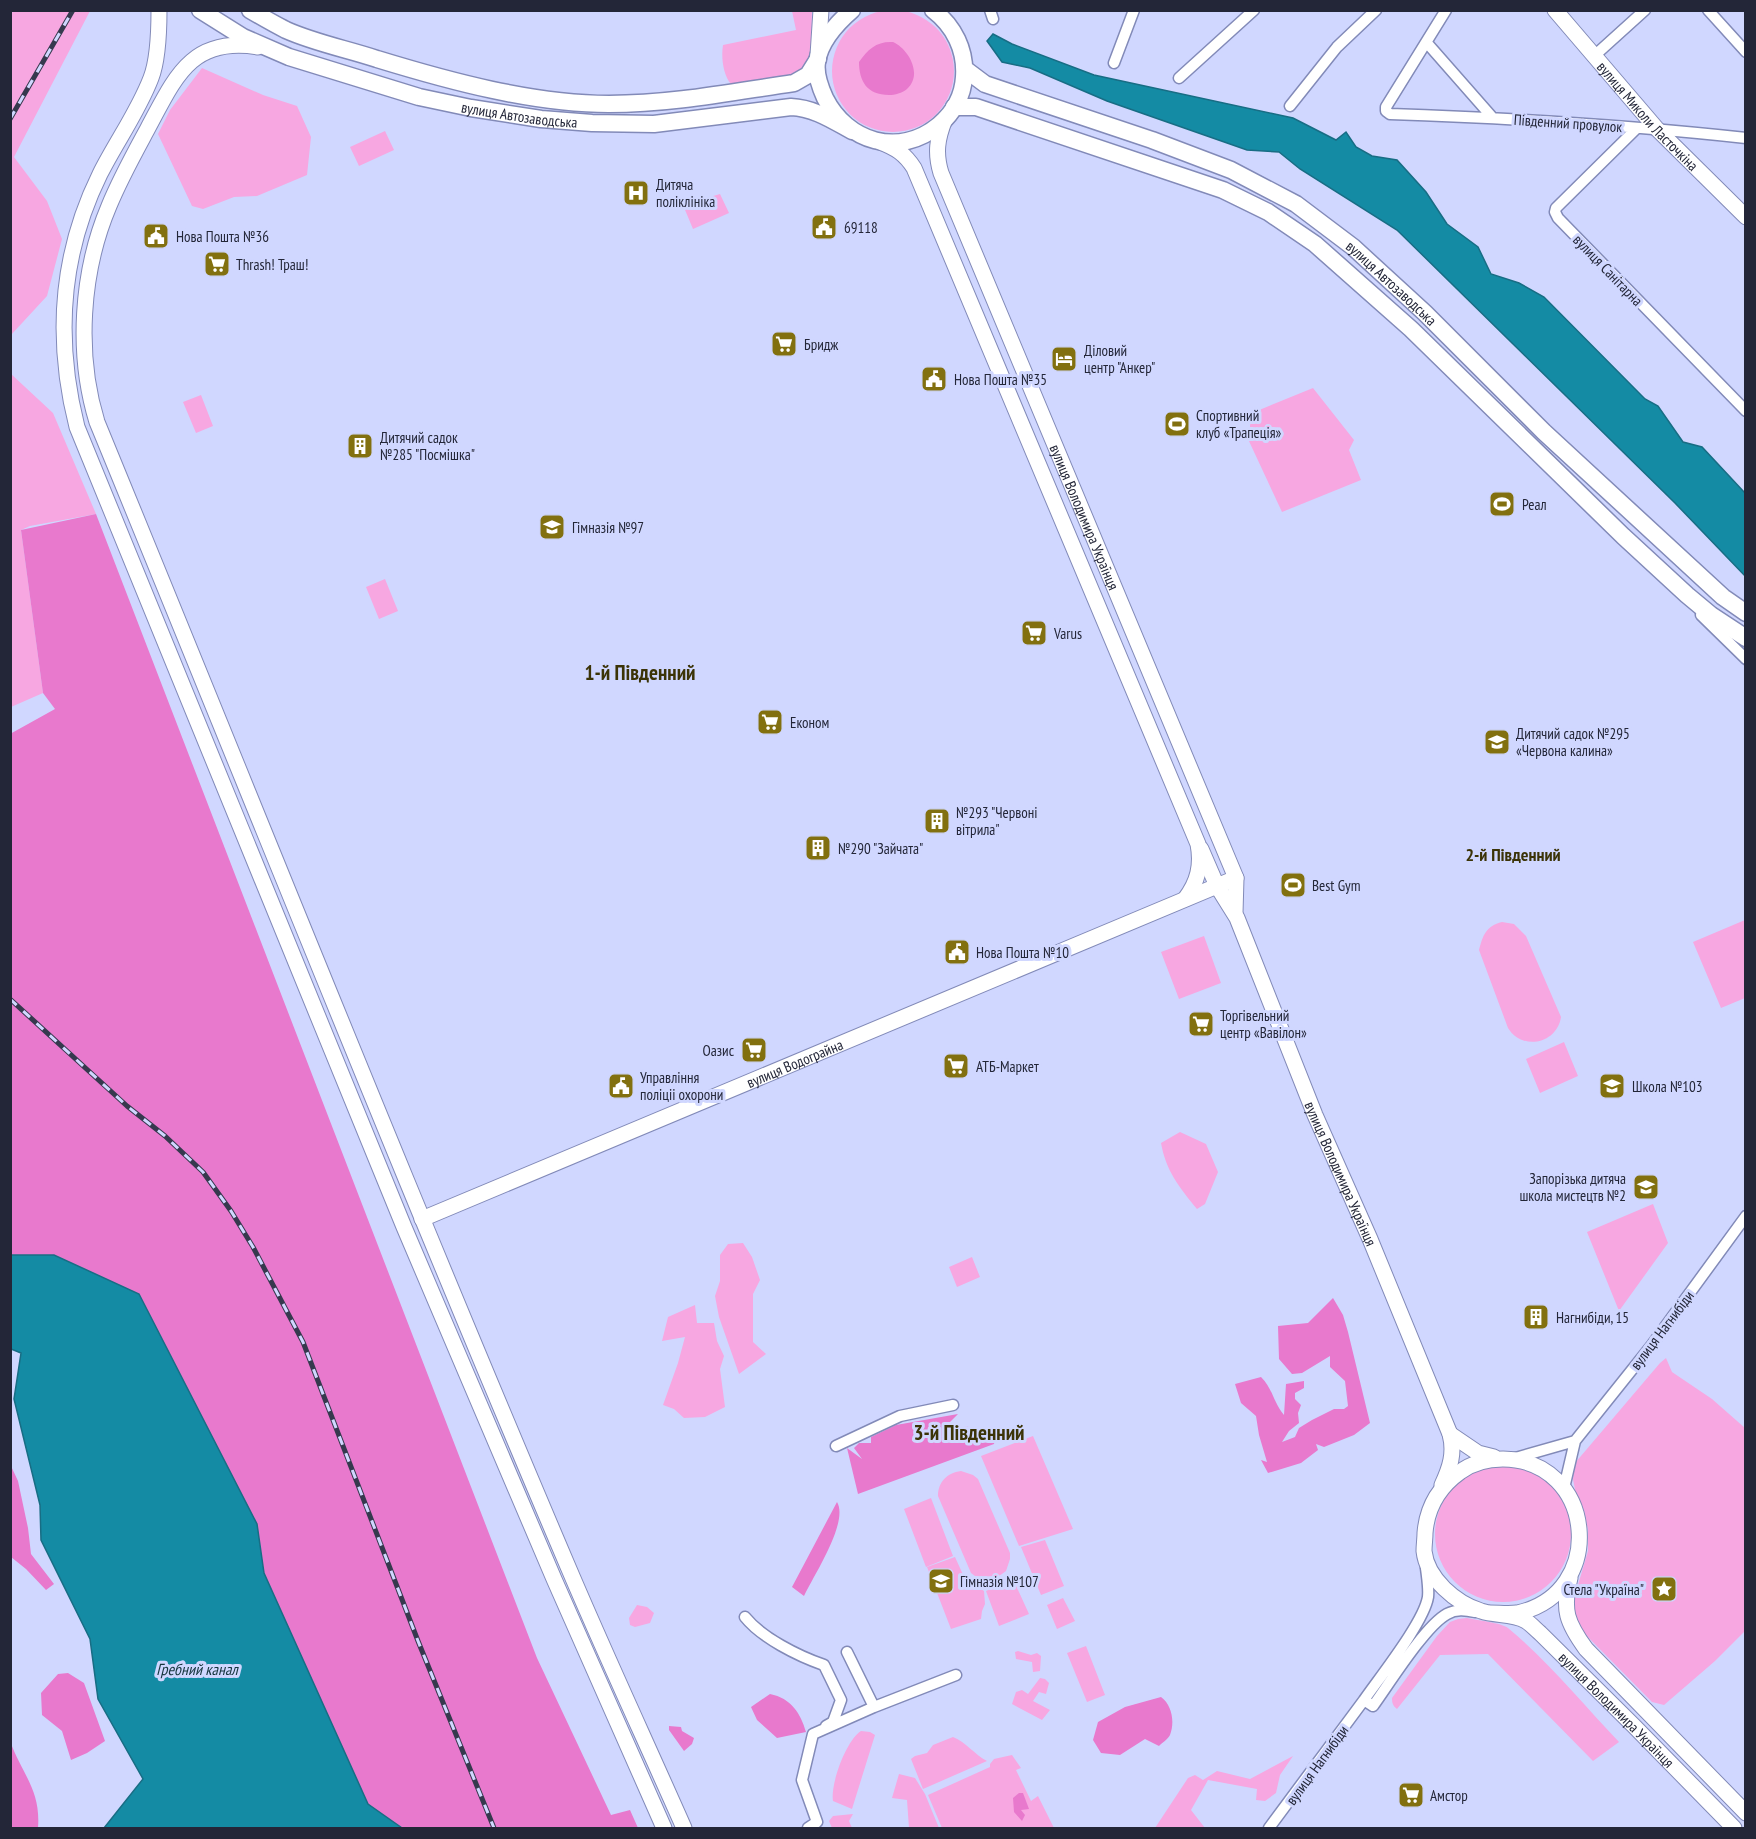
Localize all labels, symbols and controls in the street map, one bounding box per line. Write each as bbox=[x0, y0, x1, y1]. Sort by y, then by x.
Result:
street label: вулиця Миколи Ласточкіна bbox=[1593, 57, 1703, 174]
street label: вулиця Автозаводська bbox=[460, 97, 578, 131]
street label: Південний провулок bbox=[1513, 110, 1623, 136]
place label: Дитяча поліклініка bbox=[656, 175, 715, 211]
hospital icon: Дитяча поліклініка bbox=[621, 178, 651, 208]
public building icon: 69118 bbox=[809, 212, 839, 242]
place label: 69118 bbox=[844, 218, 878, 237]
public building icon: Нова Пошта №36 bbox=[141, 221, 171, 251]
place label: Нова Пошта №36 bbox=[176, 227, 269, 246]
street label: вулиця Санітарна bbox=[1569, 230, 1647, 310]
street label: вулиця Автозаводська bbox=[1343, 236, 1441, 329]
supermarket icon: Thrash! Траш! bbox=[202, 249, 232, 279]
place label: Thrash! Траш! bbox=[236, 255, 308, 274]
supermarket icon: Бридж bbox=[769, 329, 799, 359]
place label: Бридж bbox=[804, 335, 839, 354]
place label: Діловий центр "Анкер" bbox=[1084, 341, 1155, 377]
hotel icon: Діловий центр "Анкер" bbox=[1049, 344, 1079, 374]
public building icon: Нова Пошта №35 bbox=[919, 364, 949, 394]
place label: Нова Пошта №35 bbox=[954, 370, 1047, 389]
place label: Спортивний клуб «Трапеція» bbox=[1196, 406, 1281, 442]
sports icon: Спортивний клуб «Трапеція» bbox=[1162, 409, 1192, 439]
place label: Дитячий садок №285 "Посмішка" bbox=[380, 428, 475, 464]
building icon: Дитячий садок №285 "Посмішка" bbox=[345, 431, 375, 461]
street label: вулиця Володимира Українця bbox=[1046, 441, 1124, 593]
sports icon: Реал bbox=[1487, 489, 1517, 519]
place label: Реал bbox=[1522, 495, 1547, 514]
school or university icon: Гімназія №97 bbox=[537, 512, 567, 542]
place label: Гімназія №97 bbox=[572, 518, 644, 537]
supermarket icon: Varus bbox=[1019, 618, 1049, 648]
place label: Varus bbox=[1053, 624, 1082, 643]
district label: 1-й Південний bbox=[584, 659, 696, 686]
supermarket icon: Економ bbox=[755, 707, 785, 737]
place label: Економ bbox=[790, 713, 829, 732]
place label: Дитячий садок №295 «Червона калина» bbox=[1516, 724, 1630, 760]
school or university icon: Дитячий садок №295 «Червона калина» bbox=[1482, 727, 1512, 757]
place label: №293 "Червоні вітрила" bbox=[956, 803, 1038, 839]
building icon: №293 "Червоні вітрила" bbox=[922, 806, 952, 836]
building icon: №290 "Зайчата" bbox=[803, 833, 833, 863]
place label: №290 "Зайчата" bbox=[838, 839, 923, 858]
district label: 2-й Південний bbox=[1465, 843, 1561, 866]
sports icon: Best Gym bbox=[1278, 870, 1308, 900]
place label: Best Gym bbox=[1312, 876, 1360, 895]
public building icon: Нова Пошта №10 bbox=[942, 937, 972, 967]
place label: Нова Пошта №10 bbox=[976, 943, 1069, 962]
place label: Торгівельний центр «Вавілон» bbox=[1220, 1006, 1307, 1042]
supermarket icon: Торгівельний центр «Вавілон» bbox=[1186, 1009, 1216, 1039]
street label: вулиця Водограйна bbox=[744, 1034, 846, 1091]
supermarket icon: Оазис bbox=[739, 1035, 769, 1065]
place label: Оазис bbox=[703, 1041, 735, 1060]
supermarket icon: АТБ-Маркет bbox=[941, 1051, 971, 1081]
place label: АТБ-Маркет bbox=[976, 1057, 1039, 1076]
place label: Управлiння полiцii охорони bbox=[640, 1068, 723, 1104]
public building icon: Управлiння полiцii охорони bbox=[606, 1071, 636, 1101]
school or university icon: Школа №103 bbox=[1597, 1071, 1627, 1101]
place label: Школа №103 bbox=[1632, 1077, 1703, 1096]
street label: вулиця Володимира Українця bbox=[1301, 1099, 1381, 1249]
place label: Запорізька дитяча школа мистецтв №2 bbox=[1519, 1169, 1626, 1205]
school or university icon: Запорізька дитяча школа мистецтв №2 bbox=[1631, 1172, 1661, 1202]
street label: вулиця Нагнибіди bbox=[1626, 1287, 1698, 1373]
building icon: Нагнибіди, 15 bbox=[1521, 1302, 1551, 1332]
place label: Нагнибіди, 15 bbox=[1556, 1308, 1629, 1327]
district label: 3-й Південний bbox=[913, 1419, 1025, 1446]
school or university icon: Гімназія №107 bbox=[926, 1566, 956, 1596]
place label: Гімназія №107 bbox=[960, 1572, 1039, 1591]
place icon: Стела "Україна" bbox=[1649, 1574, 1679, 1604]
place label: Стела "Україна" bbox=[1564, 1580, 1644, 1599]
street label: вулиця Володимира Українця bbox=[1555, 1648, 1679, 1771]
water label: Гребний канал bbox=[156, 1659, 239, 1679]
street label: вулиця Нагнибіди bbox=[1282, 1721, 1352, 1809]
supermarket icon: Амстор bbox=[1396, 1780, 1426, 1810]
place label: Амстор bbox=[1430, 1786, 1468, 1805]

